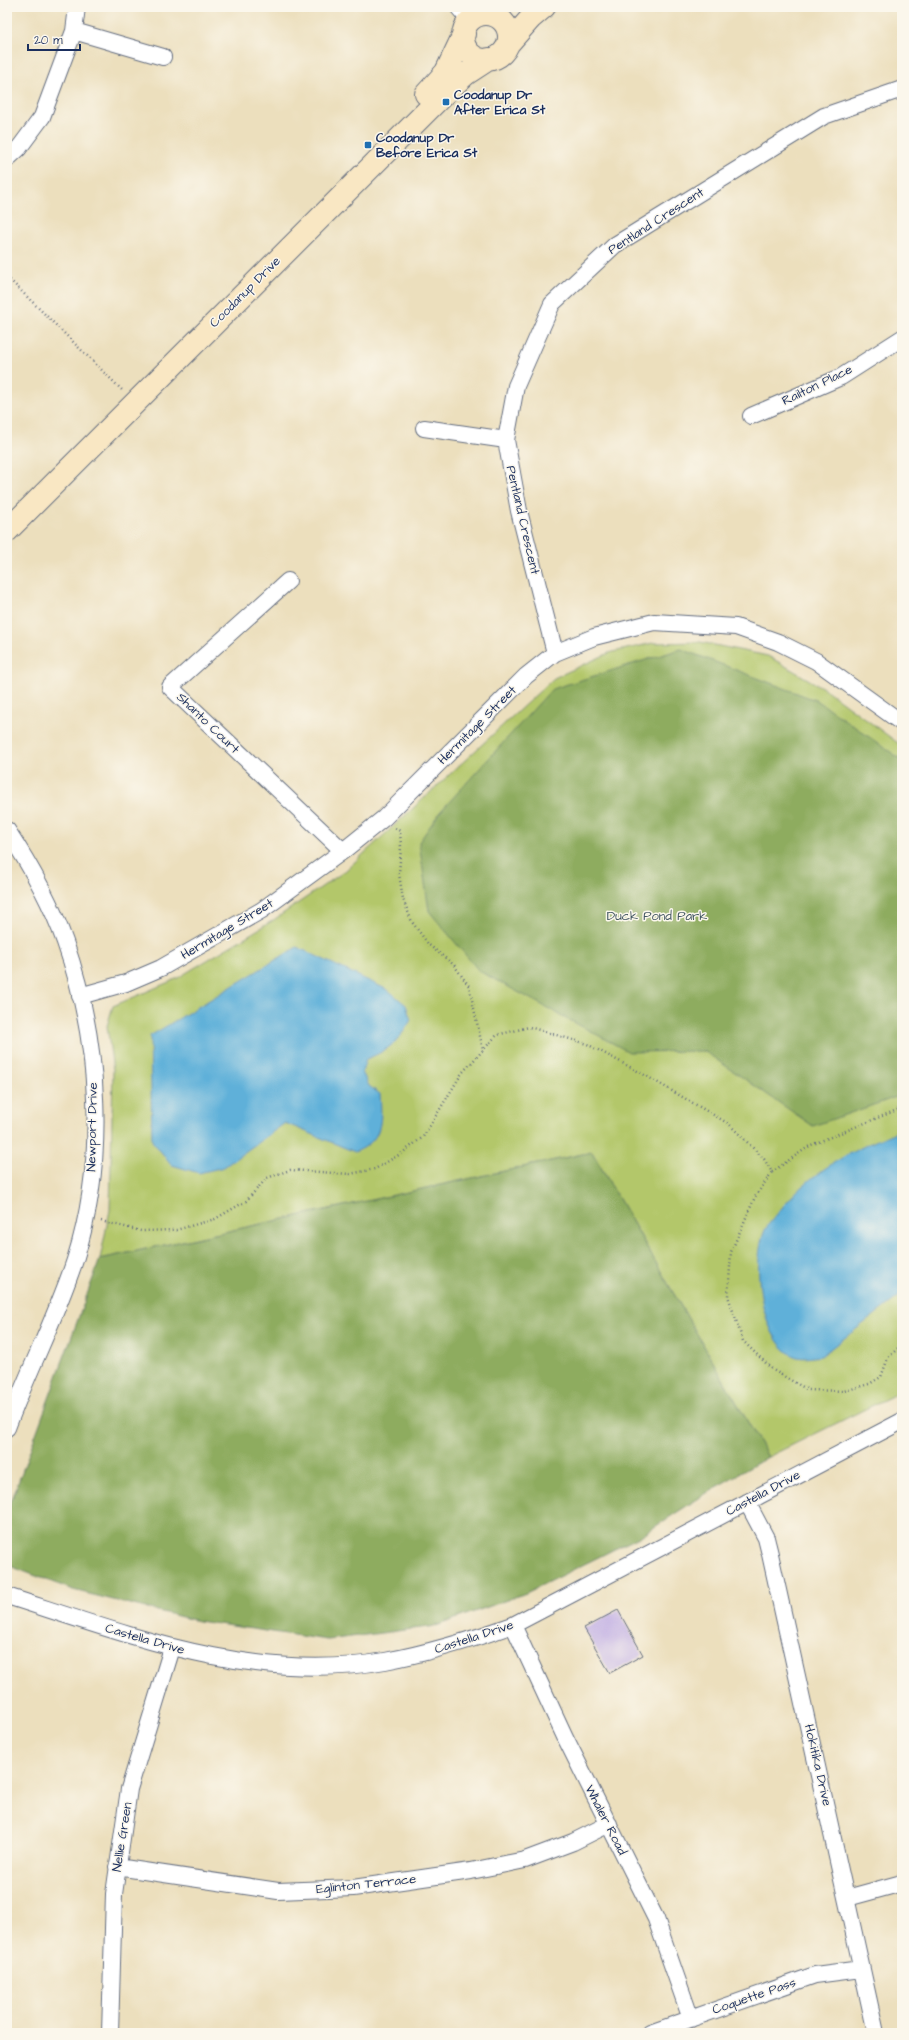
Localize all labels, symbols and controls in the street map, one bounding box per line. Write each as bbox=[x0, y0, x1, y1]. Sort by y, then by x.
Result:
scale bar bbox=[28, 26, 80, 52]
text: 20 m bbox=[34, 32, 63, 49]
place label: Coodanup Dr After Erica St bbox=[454, 86, 546, 119]
marker: Coodanup Dr After Erica St bbox=[441, 97, 451, 107]
place label: Coodanup Dr Before Erica St bbox=[376, 129, 478, 162]
marker: Coodanup Dr Before Erica St bbox=[363, 140, 373, 150]
street label: Pentland Crescent bbox=[605, 183, 708, 259]
street label: Coodanup Drive bbox=[205, 252, 285, 332]
street label: Railton Place bbox=[779, 360, 855, 410]
street label: Pentland Crescent bbox=[502, 464, 544, 577]
street label: Hermitage Street bbox=[433, 681, 522, 769]
street label: Shanto Court bbox=[173, 688, 244, 758]
street label: Hermitage Street bbox=[177, 894, 278, 965]
park label: Duck Pond Park bbox=[607, 907, 707, 925]
street label: Newport Drive bbox=[82, 1082, 102, 1172]
street label: Castella Drive bbox=[723, 1466, 803, 1520]
street label: Castella Drive bbox=[432, 1616, 516, 1658]
street label: Castella Drive bbox=[103, 1619, 187, 1659]
street label: Hokitika Drive bbox=[800, 1722, 836, 1808]
street label: Whaler Road bbox=[581, 1782, 632, 1859]
street label: Nellie Green bbox=[108, 1800, 136, 1873]
street label: Eglinton Terrace bbox=[315, 1870, 417, 1899]
street label: Coquette Pass bbox=[710, 1973, 799, 2019]

